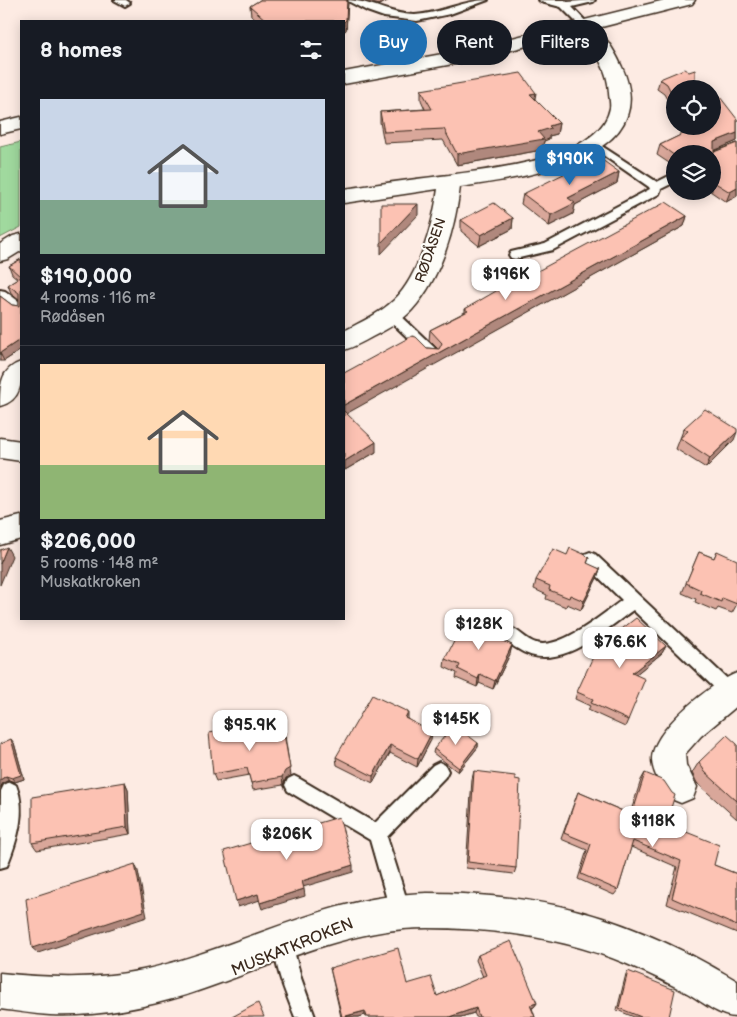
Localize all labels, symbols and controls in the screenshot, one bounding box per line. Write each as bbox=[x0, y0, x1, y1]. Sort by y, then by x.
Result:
chip: Buy bbox=[360, 20, 427, 65]
chip: Rent bbox=[437, 20, 512, 65]
chip: Filters bbox=[522, 20, 608, 65]
icon: filters bbox=[297, 36, 325, 64]
text: 8 homes bbox=[40, 38, 122, 63]
map controls bbox=[666, 80, 721, 200]
button: locate bbox=[666, 80, 721, 135]
icon: home bbox=[138, 131, 228, 221]
pin: $190K bbox=[535, 144, 605, 186]
button: layers bbox=[666, 145, 721, 200]
text: $190K bbox=[546, 150, 594, 169]
street label: RØDÅSEN bbox=[410, 215, 450, 285]
pin: $196K bbox=[471, 258, 541, 301]
text: $190,000 bbox=[40, 264, 132, 289]
text: $196K bbox=[482, 265, 530, 284]
text: 4 rooms · 116 m² bbox=[40, 289, 156, 308]
text: Rødåsen bbox=[40, 308, 105, 327]
icon: home bbox=[138, 397, 228, 487]
text: $206,000 bbox=[40, 529, 136, 554]
text: 5 rooms · 148 m² bbox=[40, 554, 158, 573]
text: Muskatkroken bbox=[40, 573, 141, 592]
pin: $128K bbox=[444, 608, 514, 651]
text: $128K bbox=[455, 615, 503, 634]
pin: $76.6K bbox=[579, 626, 661, 669]
text: $76.6K bbox=[593, 633, 647, 652]
pin: $145K bbox=[421, 704, 491, 746]
pin: $95.9K bbox=[209, 710, 291, 752]
text: $145K bbox=[433, 710, 479, 729]
text: $95.9K bbox=[224, 716, 276, 735]
pin: $118K bbox=[618, 806, 688, 848]
text: $118K bbox=[631, 812, 675, 831]
pin: $206K bbox=[252, 818, 322, 861]
text: $206K bbox=[262, 825, 312, 844]
street label: MUSKATKROKEN bbox=[229, 914, 356, 981]

